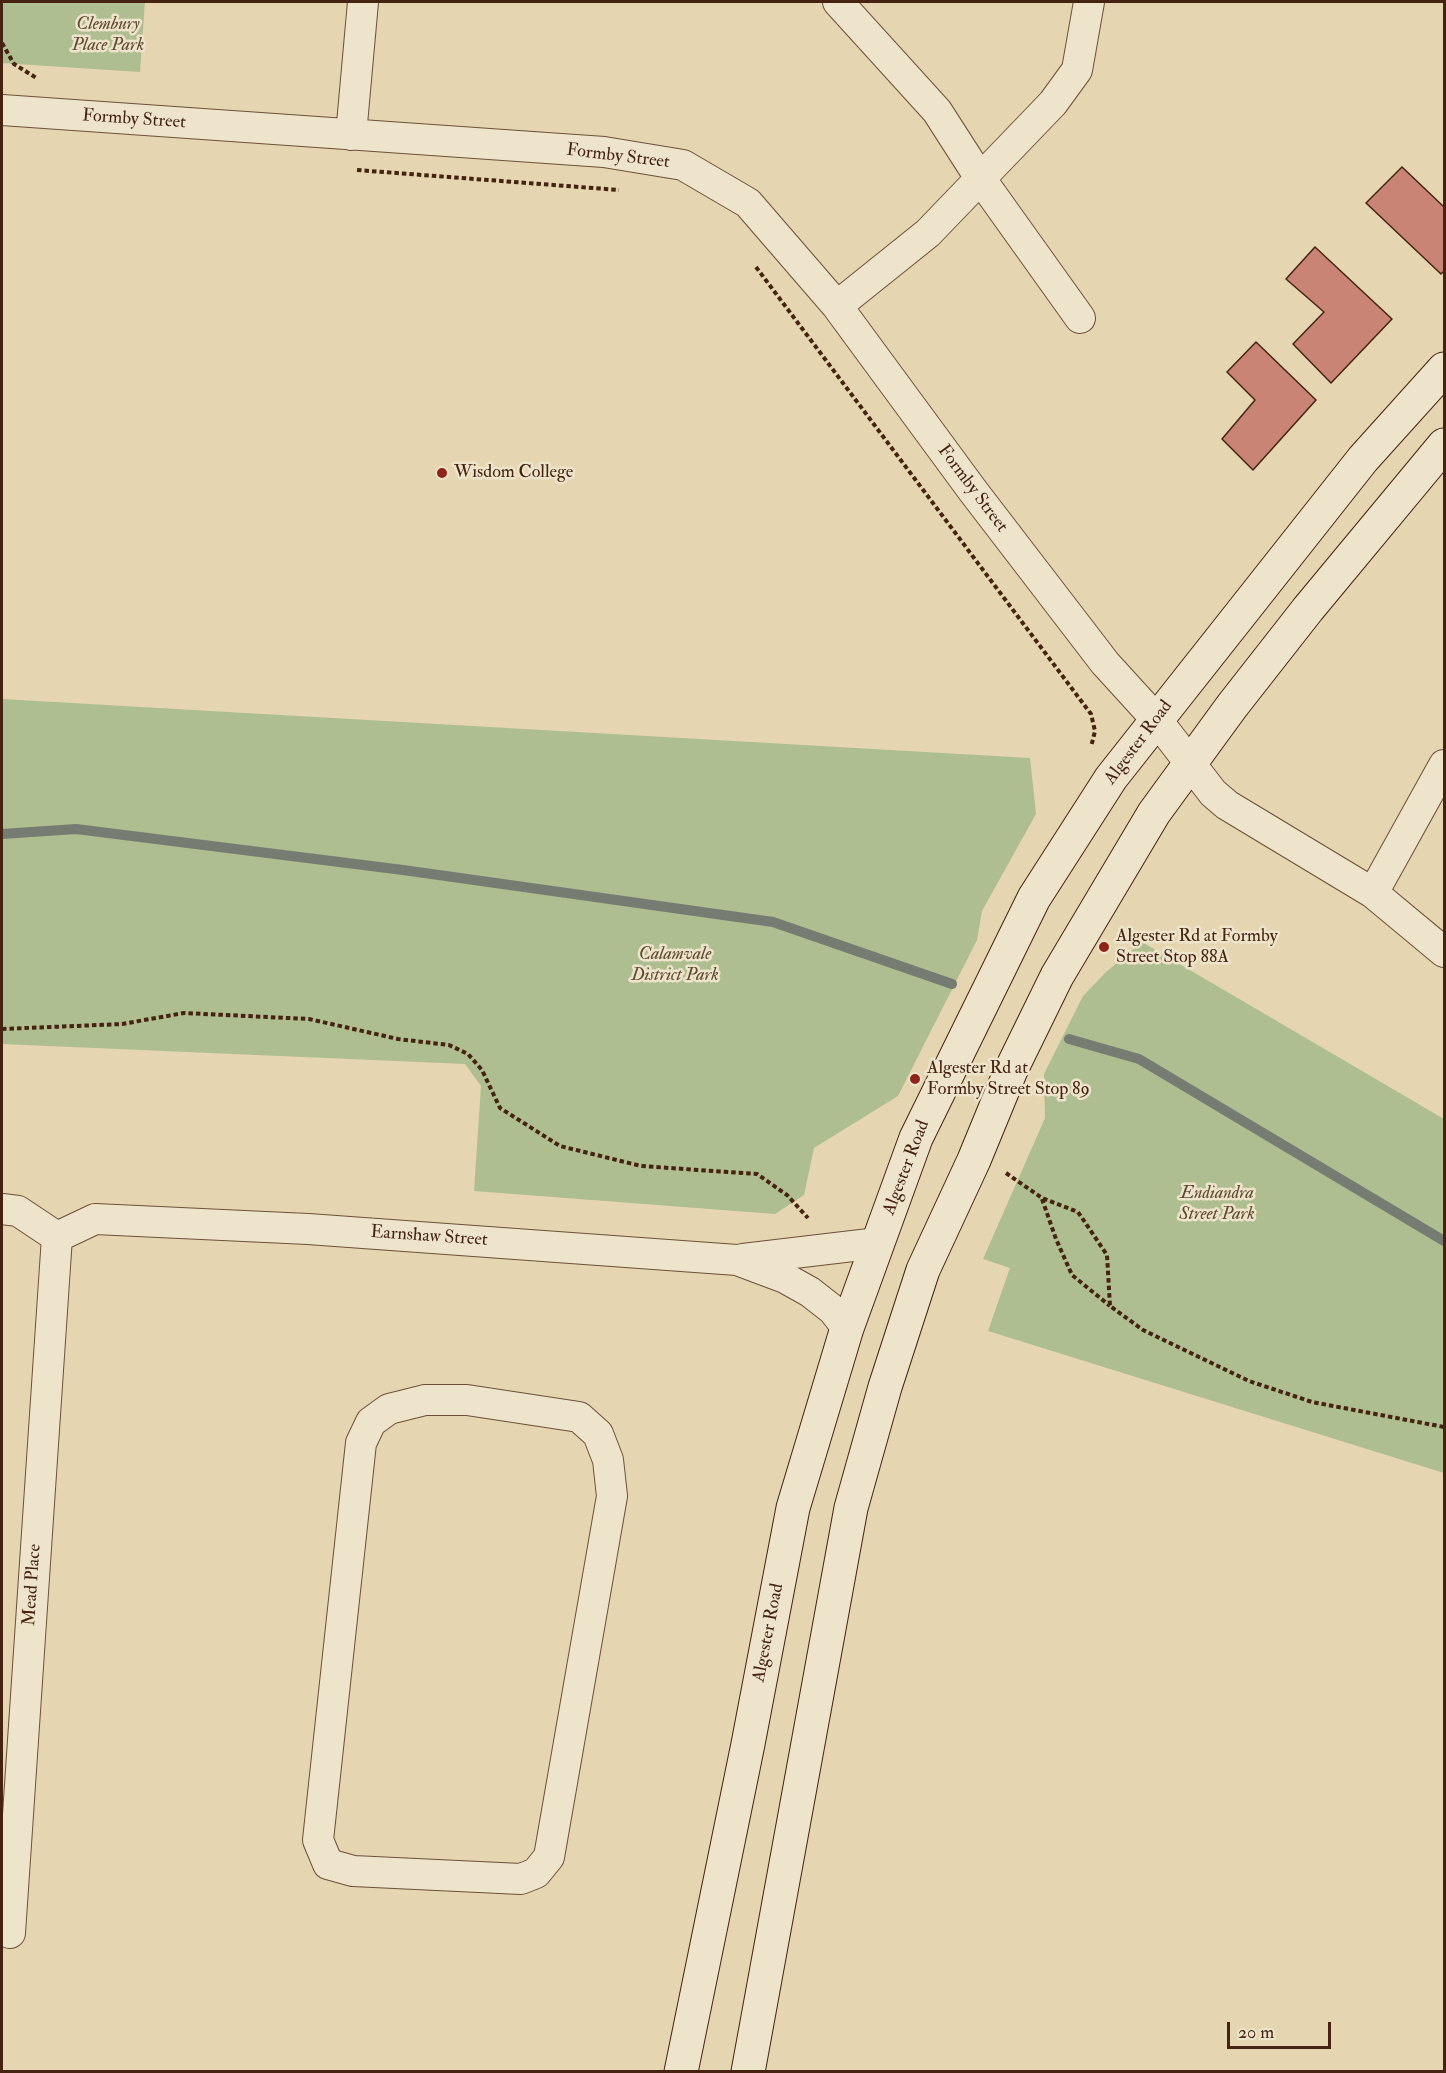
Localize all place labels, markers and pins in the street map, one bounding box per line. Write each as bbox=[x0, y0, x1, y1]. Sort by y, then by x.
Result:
place label: Wisdom College bbox=[454, 462, 573, 484]
marker: Wisdom College bbox=[435, 466, 449, 480]
place label: Algester Rd at Formby Street Stop 88A bbox=[1116, 926, 1278, 968]
marker: Algester Rd at Formby Street Stop 88A bbox=[1097, 940, 1111, 954]
place label: Algester Rd at Formby Street Stop 89 bbox=[927, 1058, 1090, 1100]
marker: Algester Rd at Formby Street Stop 89 bbox=[908, 1072, 922, 1086]

